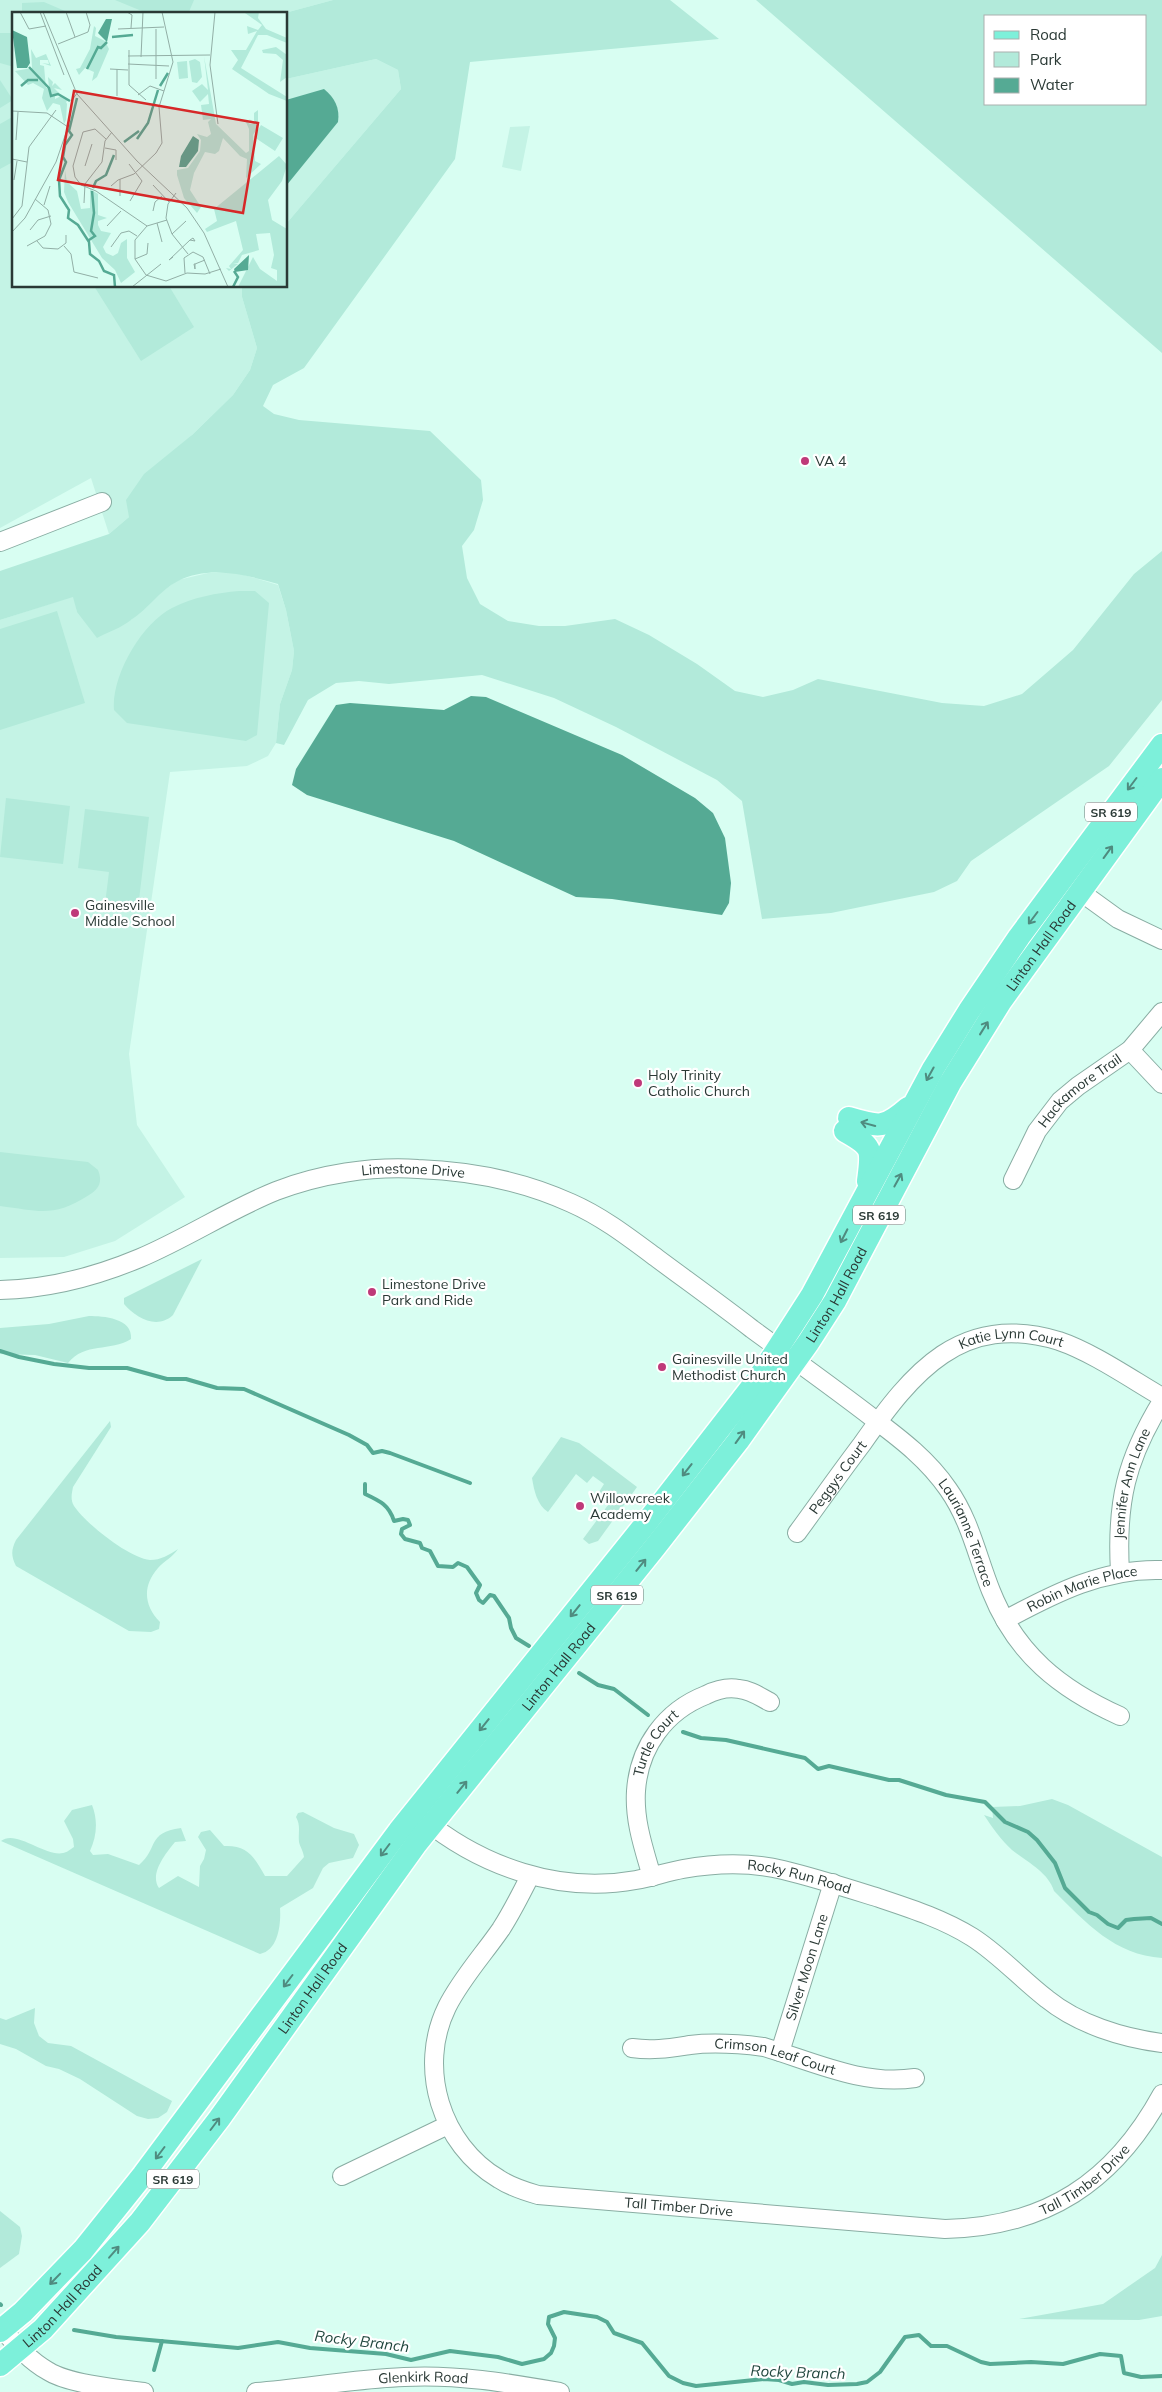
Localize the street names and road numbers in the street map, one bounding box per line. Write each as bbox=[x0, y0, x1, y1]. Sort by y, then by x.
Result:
road number: SR 619 bbox=[1085, 802, 1137, 822]
street label: Linton Hall Road bbox=[1002, 897, 1080, 995]
street label: Hackamore Trail bbox=[1034, 1050, 1125, 1131]
street label: Limestone Drive bbox=[360, 1159, 466, 1182]
road number: SR 619 bbox=[853, 1206, 905, 1224]
street label: Linton Hall Road bbox=[802, 1244, 871, 1346]
street label: Katie Lynn Court bbox=[956, 1324, 1066, 1353]
street label: Jennifer Ann Lane bbox=[1110, 1425, 1154, 1540]
street label: Peggys Court bbox=[805, 1437, 871, 1517]
street label: Laurianne Terrace bbox=[934, 1475, 998, 1589]
street label: Robin Marie Place bbox=[1024, 1562, 1138, 1616]
road number: SR 619 bbox=[591, 1586, 643, 1604]
street label: Linton Hall Road bbox=[518, 1619, 599, 1714]
street label: Turtle Court bbox=[629, 1705, 682, 1778]
street label: Rocky Run Road bbox=[747, 1856, 853, 1898]
street label: Silver Moon Lane bbox=[781, 1911, 832, 2023]
street label: Linton Hall Road bbox=[274, 1939, 351, 2037]
street label: Crimson Leaf Court bbox=[714, 2034, 838, 2079]
street label: Tall Timber Drive bbox=[1037, 2141, 1134, 2219]
road number: SR 619 bbox=[147, 2170, 199, 2188]
street label: Tall Timber Drive bbox=[624, 2193, 734, 2220]
street label: Linton Hall Road bbox=[19, 2261, 106, 2351]
street label: Glenkirk Road bbox=[377, 2367, 469, 2388]

